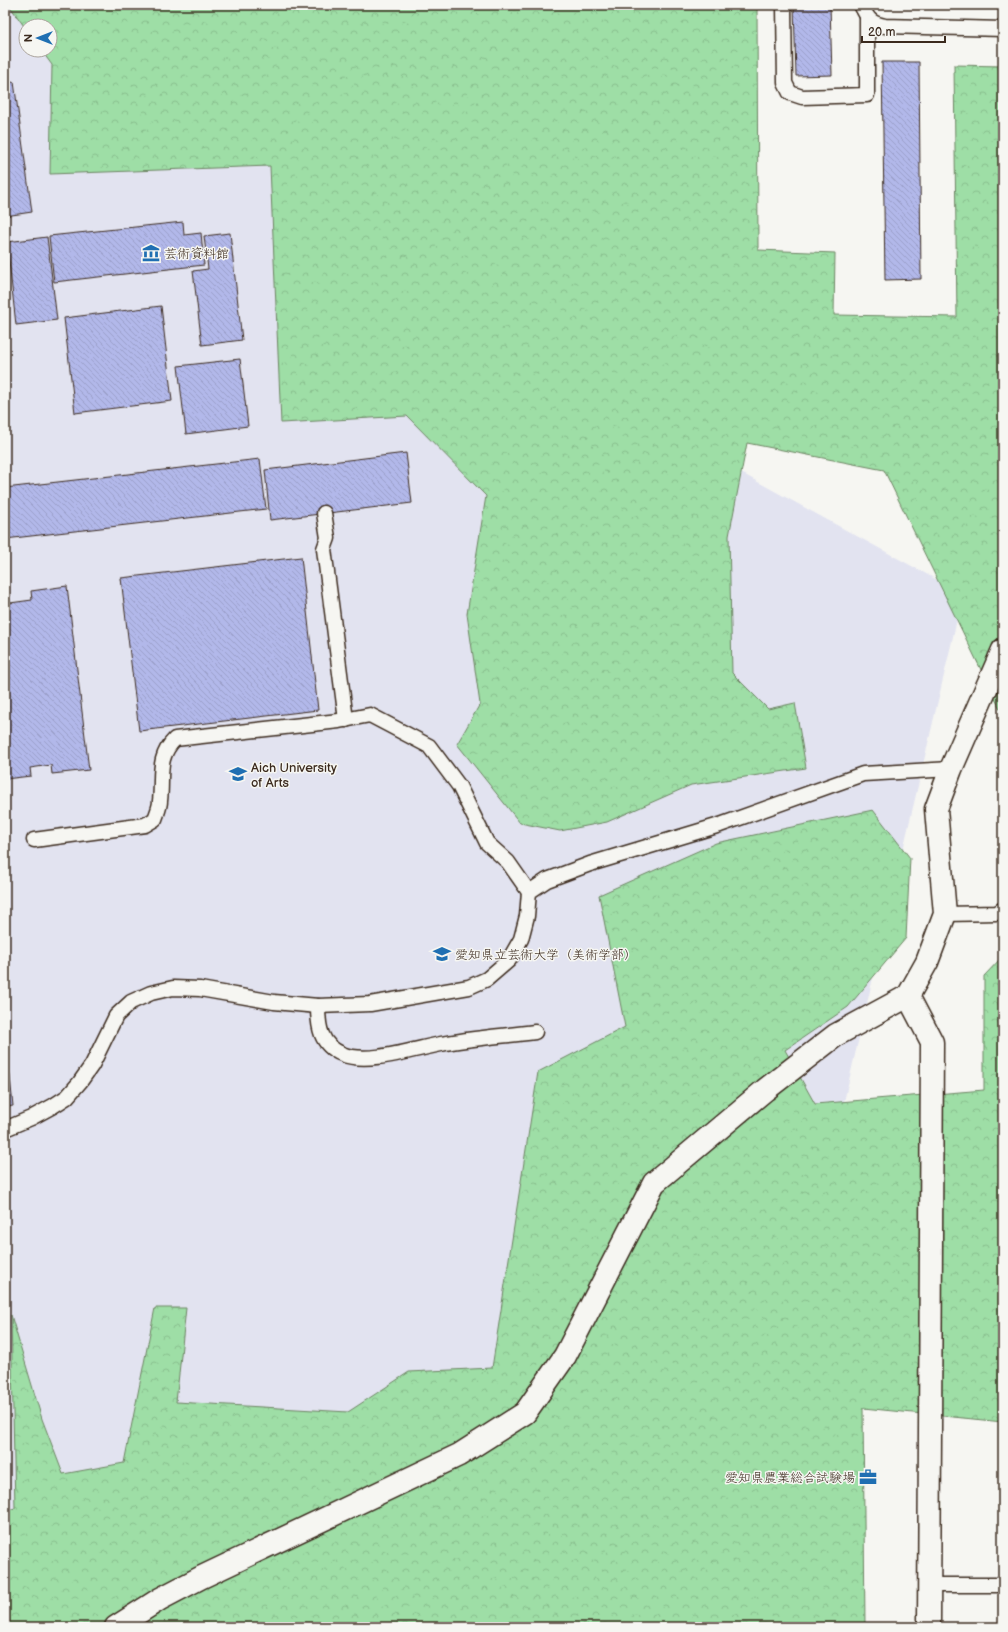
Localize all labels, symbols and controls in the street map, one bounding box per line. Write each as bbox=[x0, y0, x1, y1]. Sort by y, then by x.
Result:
north arrow bbox=[18, 18, 58, 58]
scale bar bbox=[862, 18, 945, 44]
text: 20 m bbox=[868, 25, 895, 40]
text: N bbox=[22, 34, 35, 42]
museum icon: 芸術資料館 bbox=[141, 243, 161, 263]
place label: 芸術資料館 bbox=[164, 246, 229, 262]
place label: Aich University of Arts bbox=[251, 760, 337, 791]
school or university icon: Aich University of Arts bbox=[228, 764, 248, 784]
school or university icon: 愛知県立芸術大学（美術学部） bbox=[432, 944, 452, 964]
place label: 愛知県立芸術大学（美術学部） bbox=[455, 947, 637, 963]
office icon: 愛知県農業総合試験場 bbox=[858, 1467, 878, 1487]
place label: 愛知県農業総合試験場 bbox=[725, 1470, 855, 1486]

